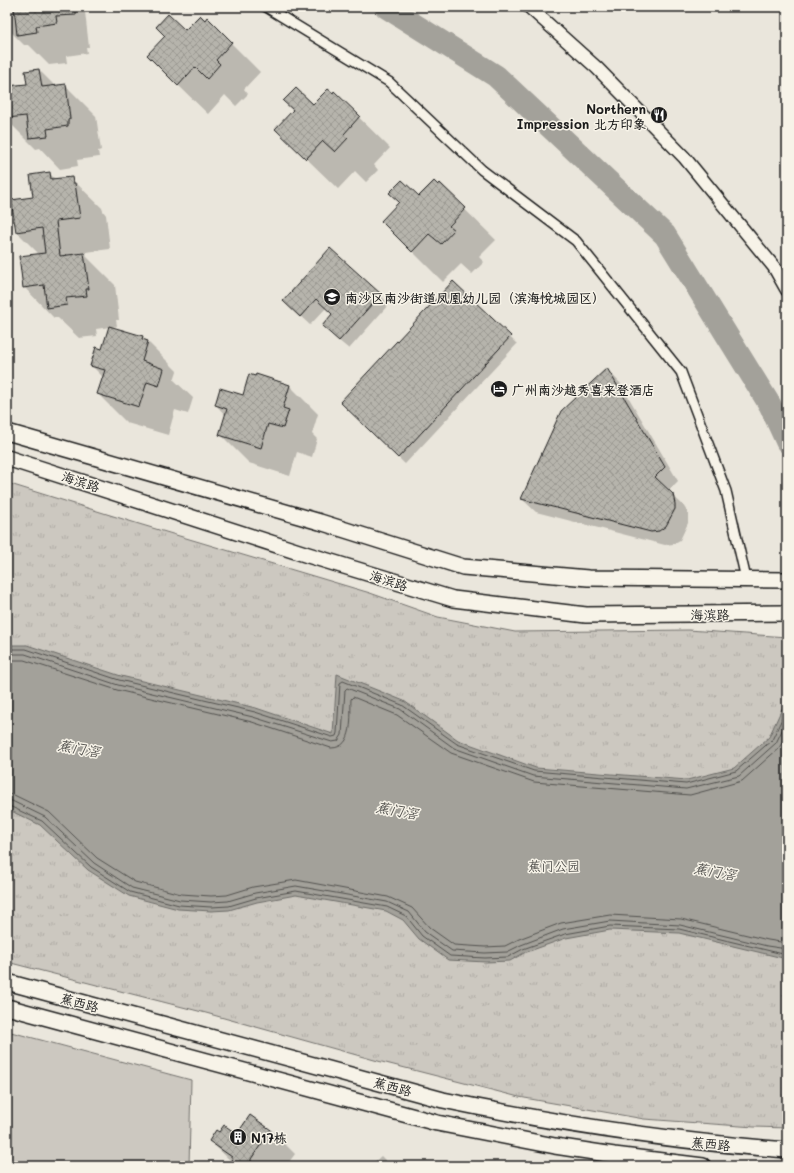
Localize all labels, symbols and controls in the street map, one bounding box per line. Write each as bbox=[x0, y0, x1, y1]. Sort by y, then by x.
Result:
place label: Northern Impression 北方印象 bbox=[517, 100, 646, 132]
restaurant icon: Northern Impression 北方印象 bbox=[649, 105, 669, 125]
school or university icon: 南沙区南沙街道凤凰幼儿园（滨海悦城园区） bbox=[322, 287, 342, 307]
place label: 南沙区南沙街道凤凰幼儿园（滨海悦城园区） bbox=[345, 289, 605, 306]
hotel icon: 广州南沙越秀喜来登酒店 bbox=[489, 379, 509, 399]
place label: 广州南沙越秀喜来登酒店 bbox=[512, 381, 655, 398]
street label: 海滨路 bbox=[60, 467, 102, 495]
street label: 海滨路 bbox=[368, 566, 410, 594]
street label: 海滨路 bbox=[690, 605, 730, 623]
water label: 蕉门滘 bbox=[57, 735, 103, 762]
water label: 蕉门滘 bbox=[375, 797, 421, 824]
park label: 蕉门公园 bbox=[528, 857, 580, 874]
water label: 蕉门滘 bbox=[693, 858, 739, 885]
street label: 蕉西路 bbox=[59, 989, 101, 1015]
street label: 蕉西路 bbox=[372, 1073, 414, 1099]
building icon: N17栋 bbox=[228, 1127, 248, 1147]
place label: N17栋 bbox=[251, 1129, 287, 1146]
street label: 蕉西路 bbox=[691, 1133, 731, 1153]

